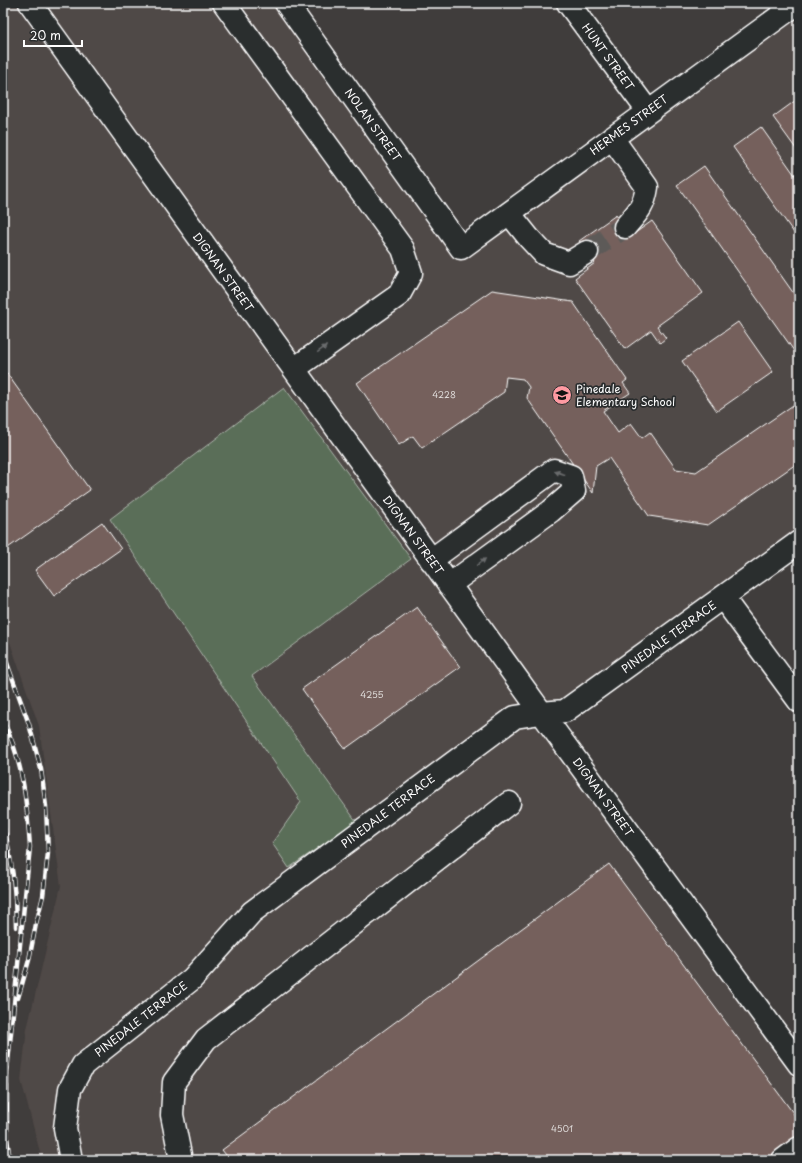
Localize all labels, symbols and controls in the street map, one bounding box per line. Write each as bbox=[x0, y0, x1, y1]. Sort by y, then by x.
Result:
street label: HUNT STREET bbox=[578, 20, 639, 94]
scale bar bbox=[24, 22, 82, 48]
text: 20 m bbox=[30, 26, 61, 44]
street label: NOLAN STREET bbox=[341, 85, 406, 165]
street label: HERMES STREET bbox=[586, 90, 672, 159]
street label: DIGNAN STREET bbox=[189, 228, 258, 315]
one-way arrow bbox=[316, 345, 327, 353]
place label: Pinedale Elementary School bbox=[576, 380, 675, 410]
school or university icon: Pinedale Elementary School bbox=[551, 384, 573, 406]
house number: 4228 bbox=[432, 387, 456, 401]
one-way arrow bbox=[554, 469, 566, 475]
street label: DIGNAN STREET bbox=[379, 491, 448, 578]
one-way arrow bbox=[476, 558, 486, 566]
street label: PINEDALE TERRACE bbox=[618, 596, 720, 677]
house number: 4255 bbox=[360, 687, 384, 701]
street label: DIGNAN STREET bbox=[569, 753, 638, 840]
street label: PINEDALE TERRACE bbox=[337, 770, 438, 852]
street label: PINEDALE TERRACE bbox=[91, 977, 191, 1060]
house number: 4501 bbox=[551, 1121, 573, 1135]

